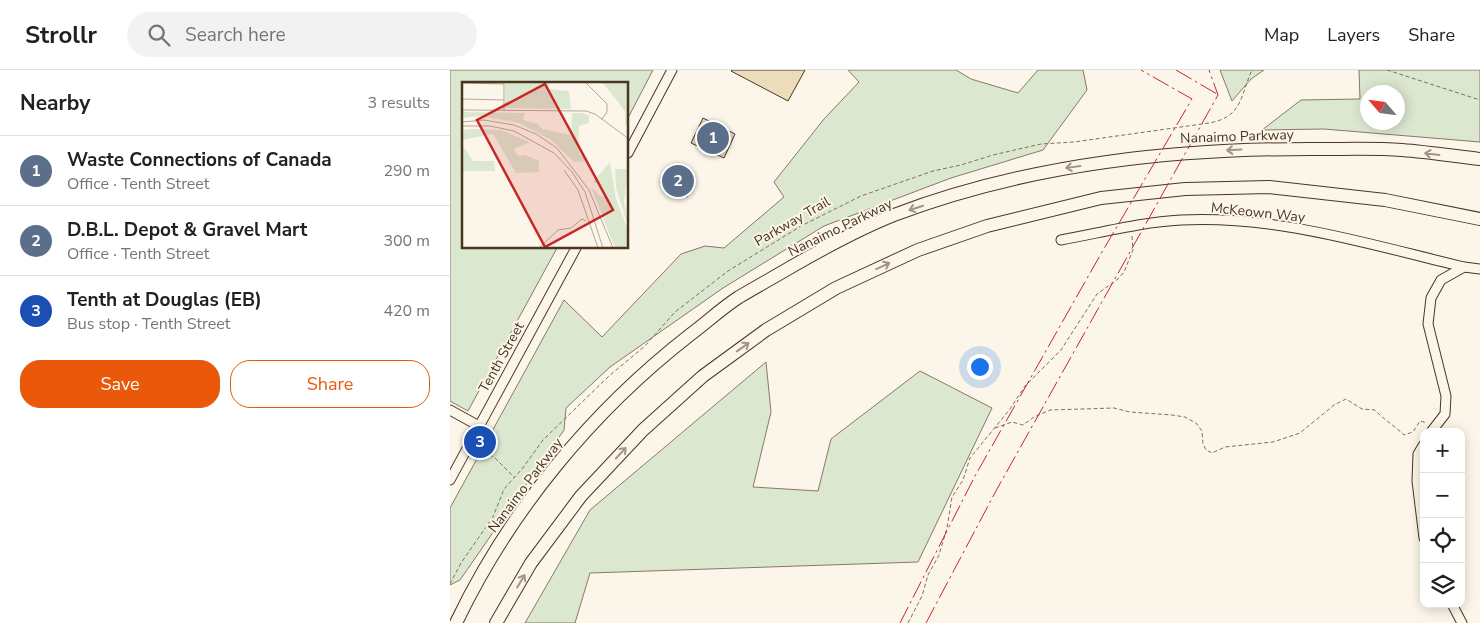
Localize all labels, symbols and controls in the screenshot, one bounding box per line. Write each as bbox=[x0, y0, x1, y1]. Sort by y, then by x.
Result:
search box bbox=[127, 12, 477, 57]
text: Strollr bbox=[25, 19, 97, 51]
icon: search bbox=[145, 21, 173, 49]
text: Search here bbox=[185, 22, 286, 48]
text: Map bbox=[1264, 23, 1299, 47]
text: Layers bbox=[1327, 23, 1380, 47]
text: Share bbox=[1408, 23, 1455, 47]
inset map bbox=[462, 82, 629, 249]
north arrow bbox=[1360, 85, 1405, 130]
text: Nearby bbox=[20, 89, 90, 117]
text: 3 results bbox=[368, 92, 430, 114]
pin: 1 bbox=[697, 119, 729, 157]
street label: Nanaimo Parkway bbox=[1180, 125, 1295, 148]
one-way arrow bbox=[1227, 146, 1243, 155]
text: Waste Connections of Canada bbox=[67, 147, 332, 173]
one-way arrow bbox=[1424, 149, 1440, 159]
text: 1 bbox=[31, 160, 41, 182]
text: 290 m bbox=[383, 160, 430, 182]
pin: 2 bbox=[662, 162, 694, 200]
one-way arrow bbox=[1065, 162, 1081, 172]
text: Office · Tenth Street bbox=[67, 173, 209, 195]
street label: Parkway Trail bbox=[751, 192, 834, 251]
street label: Nanaimo Parkway bbox=[785, 194, 896, 261]
street label: McKeown Way bbox=[1210, 198, 1307, 227]
one-way arrow bbox=[909, 204, 924, 213]
text: D.B.L. Depot & Gravel Mart bbox=[67, 217, 307, 243]
text: 2 bbox=[31, 230, 41, 252]
text: 300 m bbox=[383, 230, 430, 252]
text: Office · Tenth Street bbox=[67, 243, 209, 265]
one-way arrow bbox=[875, 260, 890, 270]
text: Tenth at Douglas (EB) bbox=[67, 287, 262, 313]
text: 3 bbox=[31, 300, 41, 322]
text: 420 m bbox=[383, 300, 430, 322]
text: Bus stop · Tenth Street bbox=[67, 313, 230, 335]
street label: Tenth Street bbox=[474, 319, 529, 396]
one-way arrow bbox=[736, 342, 750, 352]
your location bbox=[967, 354, 993, 380]
button: Save bbox=[20, 360, 220, 408]
button: Share bbox=[230, 360, 430, 408]
pin: 3 bbox=[464, 423, 496, 461]
map controls bbox=[1420, 428, 1465, 608]
button: + bbox=[1420, 428, 1465, 473]
street label: Nanaimo Parkway bbox=[484, 434, 568, 536]
one-way arrow bbox=[615, 447, 627, 460]
button: − bbox=[1420, 473, 1465, 518]
button: locate bbox=[1420, 518, 1465, 563]
button: layers bbox=[1420, 563, 1465, 608]
one-way arrow bbox=[516, 574, 526, 589]

